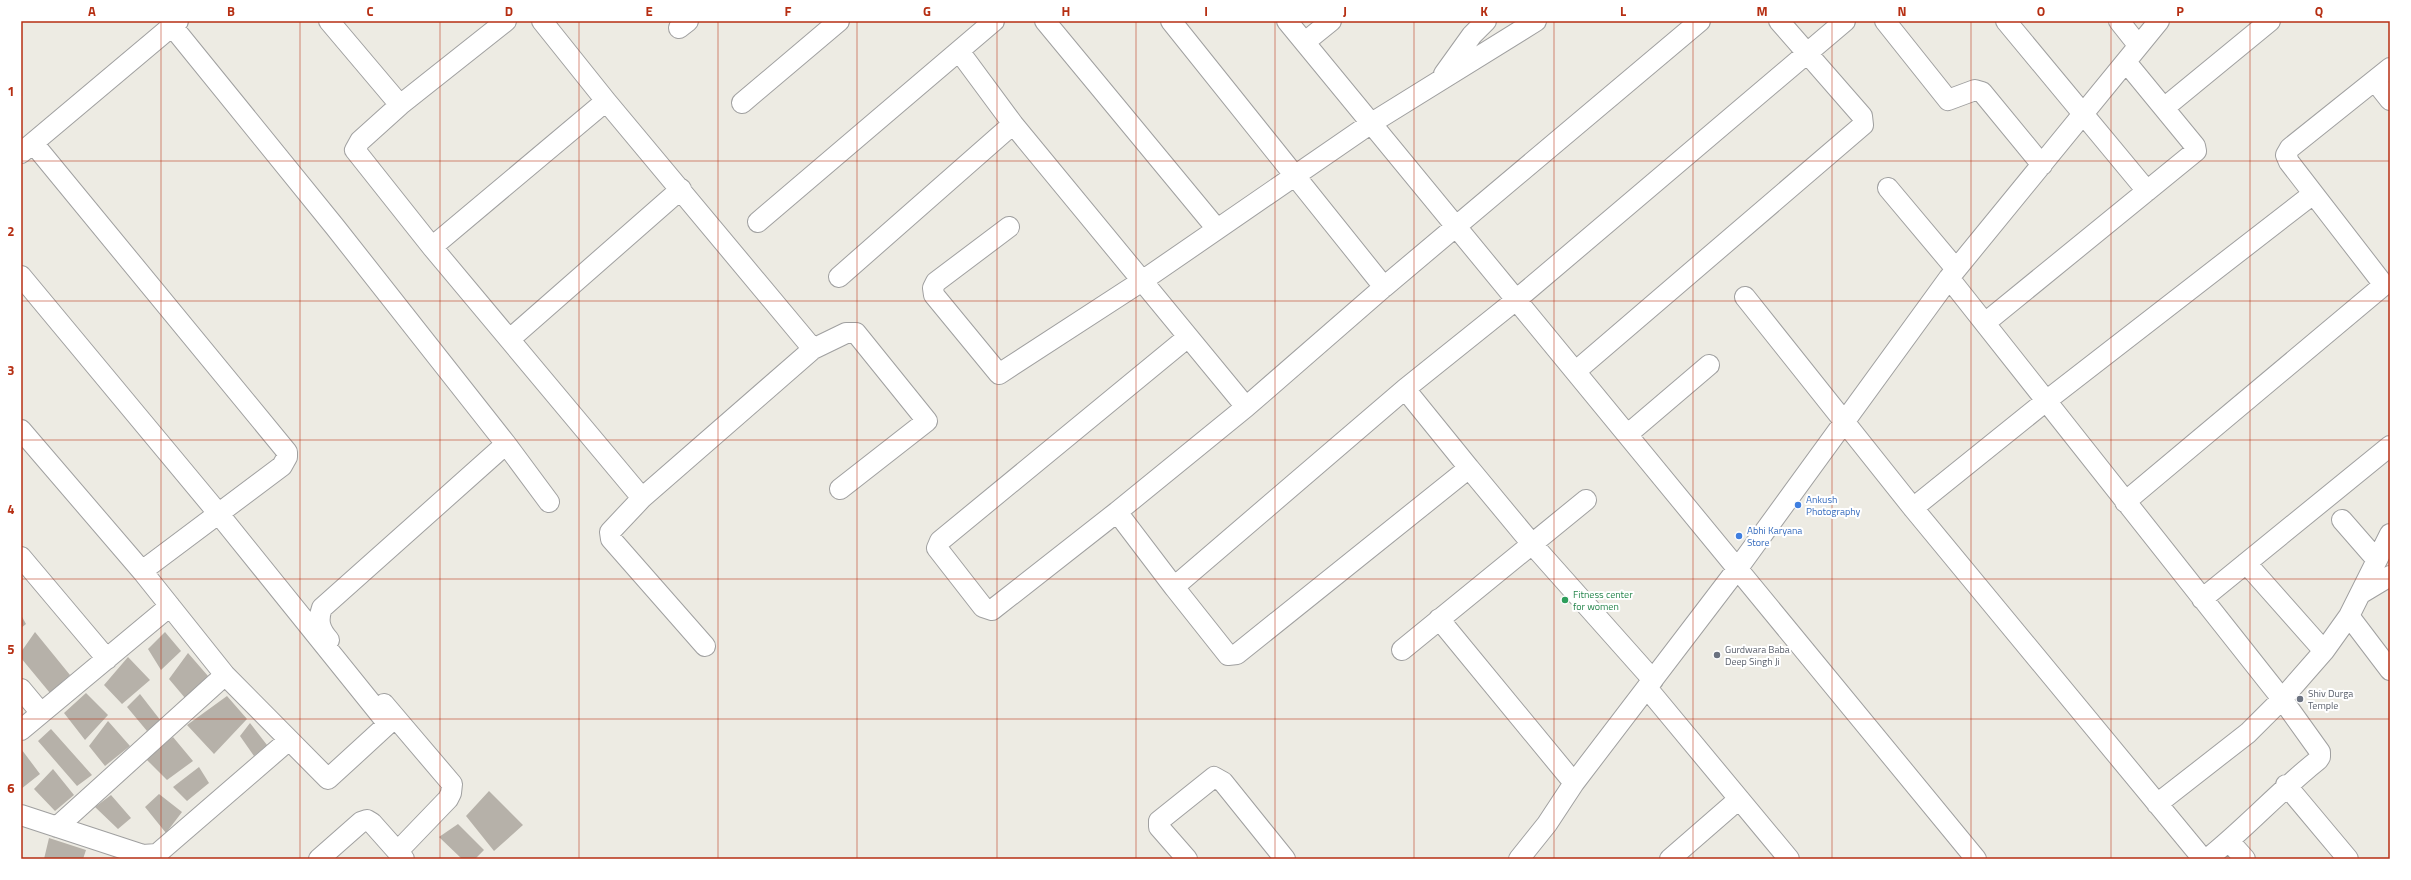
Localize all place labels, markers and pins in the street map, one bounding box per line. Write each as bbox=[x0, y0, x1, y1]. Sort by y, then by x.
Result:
place label: Ankush Photography bbox=[1806, 492, 1861, 519]
marker: Ankush Photography bbox=[1793, 500, 1803, 510]
place label: Abhi Karyana Store bbox=[1747, 523, 1802, 550]
marker: Abhi Karyana Store bbox=[1734, 531, 1744, 541]
place label: Fitness center for women bbox=[1573, 587, 1633, 614]
marker: Fitness center for women bbox=[1560, 595, 1570, 605]
place label: Gurdwara Baba Deep Singh Ji bbox=[1725, 642, 1790, 669]
marker: Gurdwara Baba Deep Singh Ji bbox=[1712, 650, 1722, 660]
place label: Shiv Durga Temple bbox=[2308, 686, 2353, 713]
marker: Shiv Durga Temple bbox=[2295, 694, 2305, 704]

